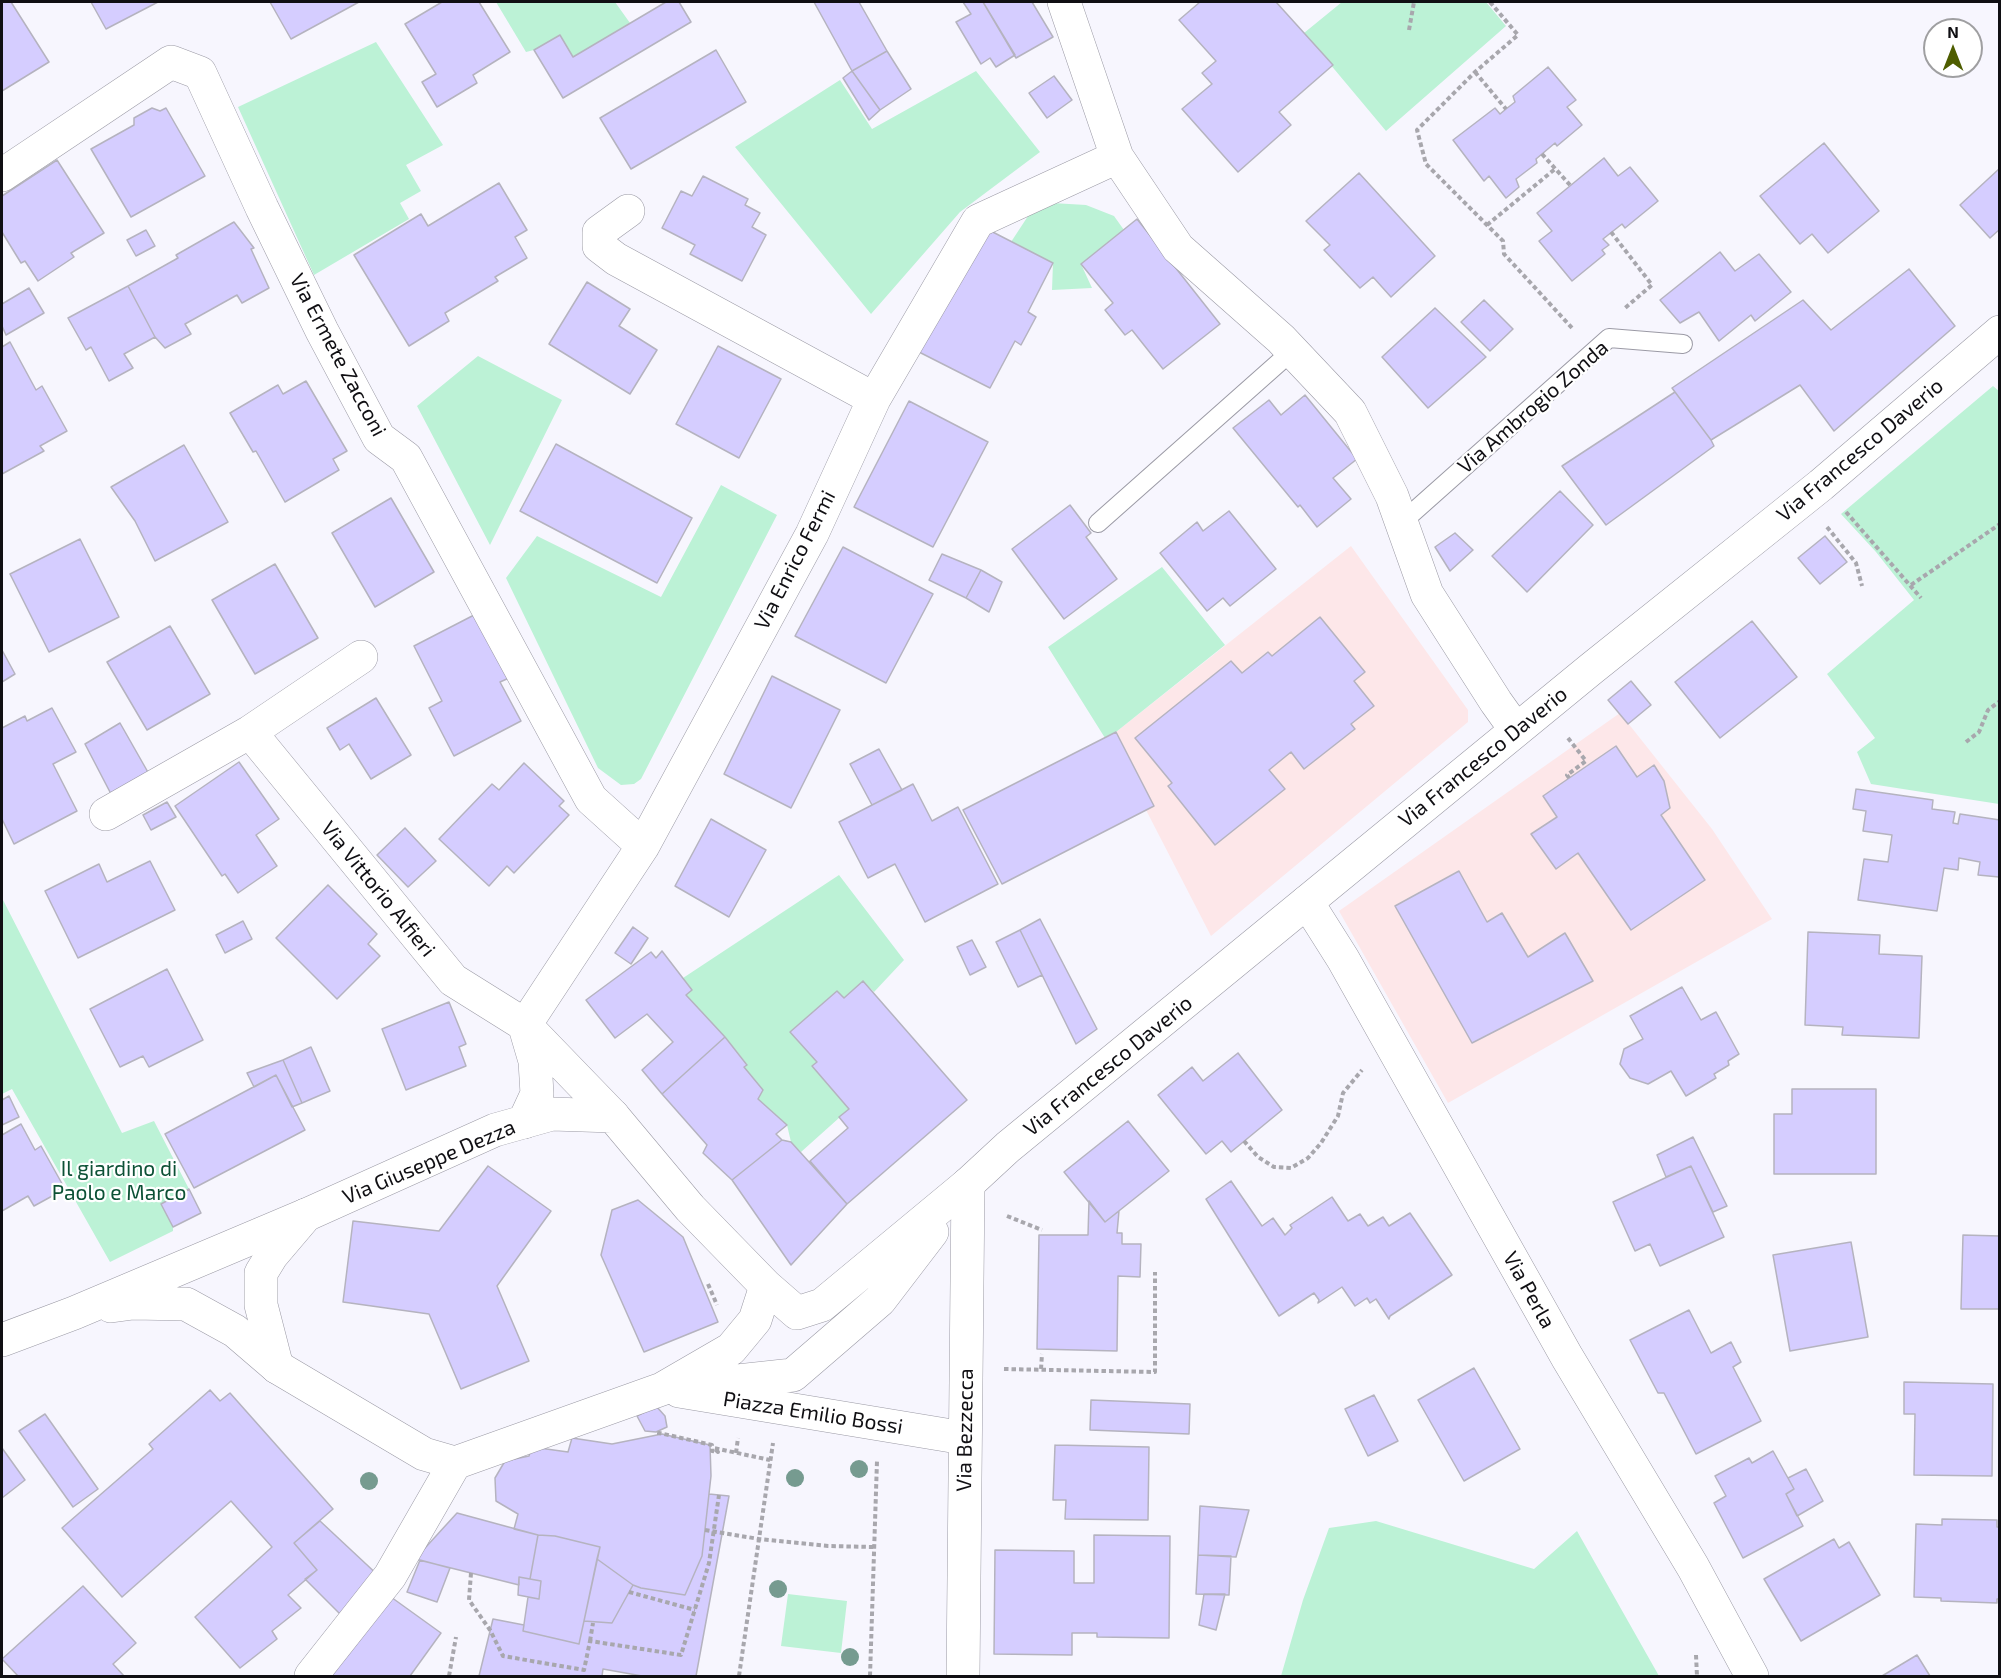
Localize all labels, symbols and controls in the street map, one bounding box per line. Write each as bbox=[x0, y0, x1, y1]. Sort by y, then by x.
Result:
north arrow bbox=[1923, 18, 1983, 78]
text: N bbox=[1947, 22, 1959, 41]
street label: Via Ermete Zacconi bbox=[284, 269, 392, 441]
street label: Via Ambrogio Zonda bbox=[1453, 335, 1613, 479]
street label: Via Francesco Daverio bbox=[1772, 373, 1948, 527]
street label: Via Enrico Fermi bbox=[749, 486, 841, 634]
street label: Via Francesco Daverio bbox=[1394, 681, 1572, 833]
street label: Via Vittorio Alfieri bbox=[316, 816, 440, 962]
street label: Via Francesco Daverio bbox=[1019, 990, 1197, 1142]
street label: Via Giuseppe Dezza bbox=[339, 1114, 519, 1210]
park label: Il giardino di Paolo e Marco bbox=[52, 1156, 186, 1206]
street label: Via Perla bbox=[1498, 1247, 1560, 1333]
street label: Via Bezzecca bbox=[951, 1368, 979, 1492]
street label: Piazza Emilio Bossi bbox=[721, 1386, 905, 1440]

